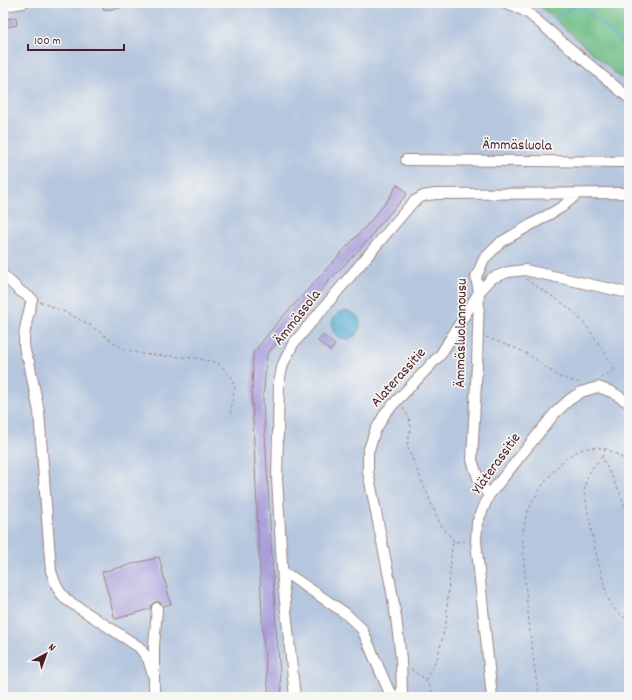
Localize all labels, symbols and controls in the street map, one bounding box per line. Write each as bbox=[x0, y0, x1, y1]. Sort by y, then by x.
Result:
scale bar bbox=[28, 26, 124, 52]
text: 100 m bbox=[34, 33, 61, 50]
street label: Ämmäsluola bbox=[482, 134, 553, 158]
street label: Ämmäsluolannousu bbox=[450, 278, 474, 388]
street label: Ämmässola bbox=[269, 285, 328, 351]
street label: Alaterassitie bbox=[366, 343, 432, 413]
street label: Yläterassitie bbox=[467, 428, 527, 499]
north arrow bbox=[26, 634, 66, 674]
text: N bbox=[44, 640, 59, 656]

